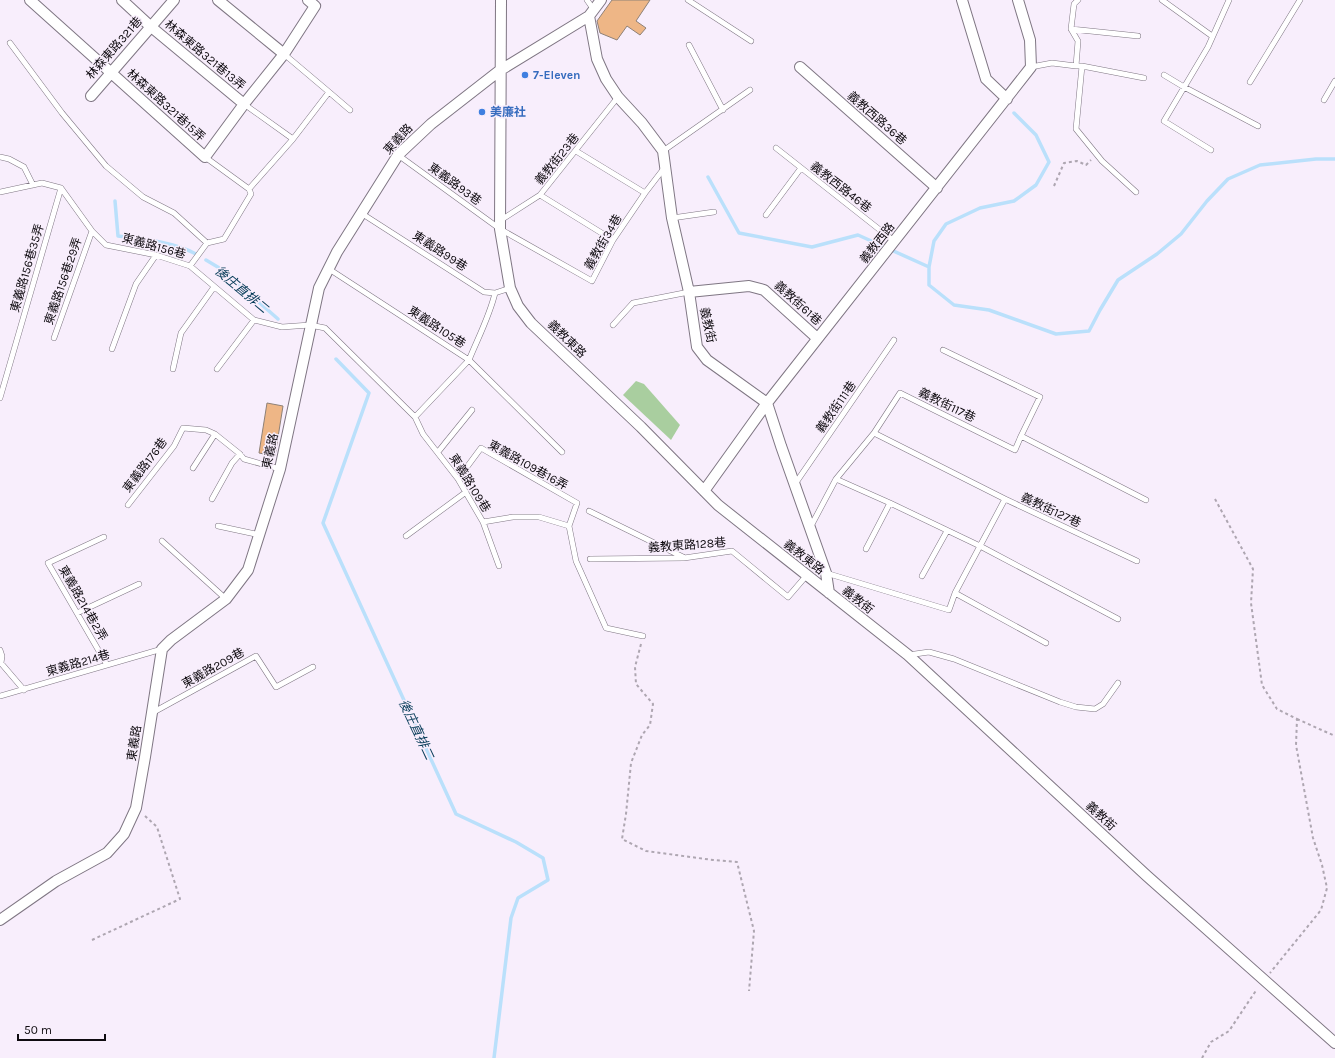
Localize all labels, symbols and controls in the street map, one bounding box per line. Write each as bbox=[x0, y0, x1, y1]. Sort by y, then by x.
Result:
street label: 林森東路321巷 bbox=[83, 14, 145, 82]
street label: 林森東路321巷13弄 bbox=[162, 17, 248, 93]
street label: 林森東路321巷15弄 bbox=[124, 66, 208, 144]
place label: 7-Eleven bbox=[533, 68, 581, 82]
marker: 7-Eleven bbox=[520, 70, 530, 80]
street label: 義教西路36巷 bbox=[844, 88, 910, 148]
place label: 美廉社 bbox=[490, 105, 526, 119]
marker: 美廉社 bbox=[477, 107, 487, 117]
street label: 東義路 bbox=[381, 121, 415, 157]
street label: 義教街23巷 bbox=[532, 130, 582, 188]
street label: 義教西路46巷 bbox=[808, 159, 874, 215]
street label: 東義路93巷 bbox=[426, 160, 484, 208]
street label: 義教街34巷 bbox=[581, 212, 625, 272]
street label: 義教西路 bbox=[857, 220, 897, 266]
street label: 東義路156巷35弄 bbox=[8, 222, 46, 314]
street label: 東義路99巷 bbox=[410, 228, 470, 274]
street label: 東義路156巷 bbox=[120, 231, 188, 261]
street label: 東義路156巷29弄 bbox=[41, 235, 85, 327]
water label: 後庄直排二 bbox=[212, 263, 272, 317]
street label: 義教街61巷 bbox=[771, 278, 825, 328]
street label: 東義路105巷 bbox=[406, 303, 468, 351]
street label: 義教街 bbox=[697, 306, 719, 344]
street label: 義教東路 bbox=[545, 317, 589, 361]
street label: 義教街111巷 bbox=[813, 378, 859, 436]
street label: 義教街117巷 bbox=[916, 385, 978, 425]
street label: 東義路 bbox=[259, 432, 281, 470]
street label: 東義路176巷 bbox=[120, 435, 170, 495]
street label: 東義路109巷16弄 bbox=[486, 437, 570, 493]
street label: 東義路109巷 bbox=[447, 451, 493, 515]
street label: 義教街127巷 bbox=[1019, 490, 1083, 530]
street label: 義教東路128巷 bbox=[647, 535, 727, 555]
street label: 義教東路 bbox=[781, 537, 827, 577]
street label: 東義路214巷2弄 bbox=[56, 563, 110, 643]
street label: 義教街 bbox=[840, 583, 876, 617]
street label: 東義路209巷 bbox=[179, 645, 247, 691]
street label: 東義路214巷 bbox=[45, 647, 111, 679]
water label: 後庄直排二 bbox=[396, 697, 437, 763]
street label: 東義路 bbox=[124, 724, 144, 762]
street label: 義教街 bbox=[1083, 799, 1119, 833]
scale bar bbox=[18, 1016, 105, 1042]
text: 50 m bbox=[24, 1023, 52, 1037]

